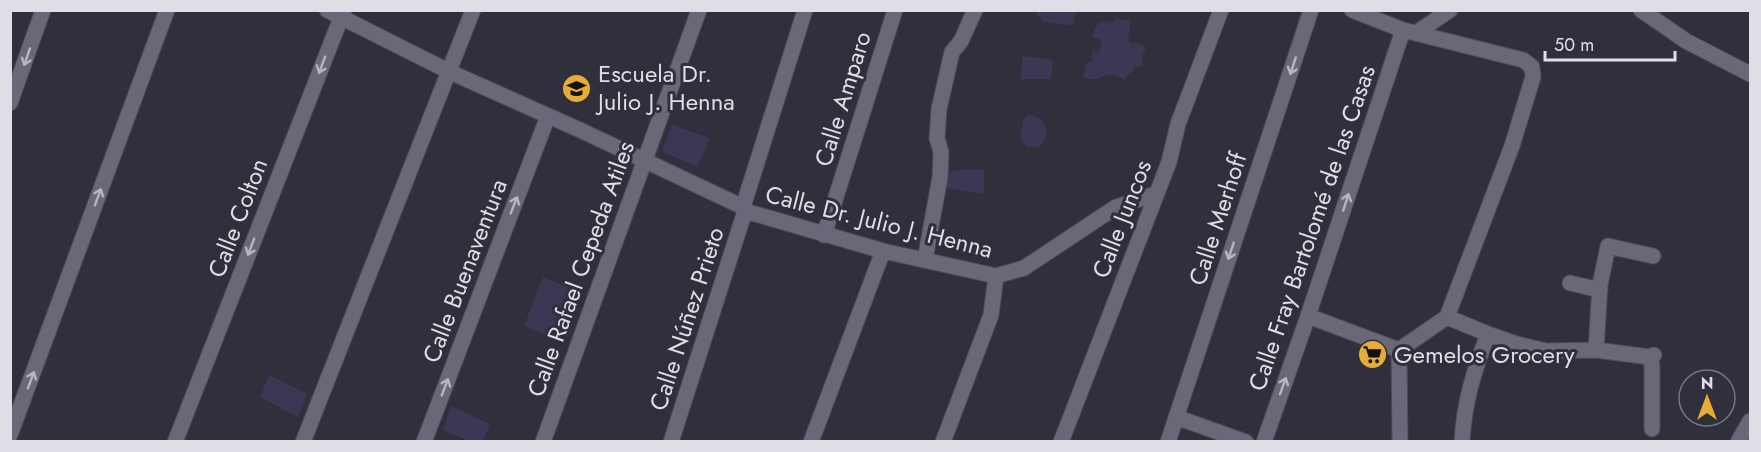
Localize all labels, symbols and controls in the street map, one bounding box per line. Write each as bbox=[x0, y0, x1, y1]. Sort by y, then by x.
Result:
scale bar bbox=[1545, 24, 1676, 62]
street label: Calle Amparo bbox=[805, 27, 880, 171]
text: 50 m bbox=[1554, 32, 1594, 58]
one-way arrow bbox=[20, 47, 31, 65]
one-way arrow bbox=[316, 55, 327, 74]
place label: Escuela Dr. Julio J. Henna bbox=[595, 56, 735, 119]
one-way arrow bbox=[1287, 56, 1298, 75]
street label: Calle Fray Bartolomé de las Casas bbox=[1239, 60, 1384, 395]
school or university icon: Escuela Dr. Julio J. Henna bbox=[561, 72, 593, 104]
street label: Calle Rafael Cepeda Atiles bbox=[518, 136, 643, 402]
street label: Calle Merhoff bbox=[1180, 147, 1256, 290]
street label: Calle Colton bbox=[199, 153, 276, 282]
street label: Calle Juncos bbox=[1083, 155, 1160, 283]
street label: Calle Buenaventura bbox=[413, 174, 516, 368]
street label: Calle Dr. Julio J. Henna bbox=[762, 176, 996, 267]
one-way arrow bbox=[94, 189, 105, 207]
one-way arrow bbox=[1341, 193, 1352, 212]
one-way arrow bbox=[510, 196, 521, 214]
street label: Calle Núñez Prieto bbox=[640, 223, 733, 415]
one-way arrow bbox=[245, 237, 256, 255]
one-way arrow bbox=[1225, 241, 1236, 260]
place label: Gemelos Grocery bbox=[1394, 337, 1575, 372]
supermarket icon: Gemelos Grocery bbox=[1357, 339, 1389, 371]
north arrow bbox=[1677, 368, 1737, 428]
one-way arrow bbox=[26, 371, 37, 390]
text: N bbox=[1701, 372, 1713, 395]
one-way arrow bbox=[1279, 377, 1290, 396]
one-way arrow bbox=[440, 378, 451, 397]

